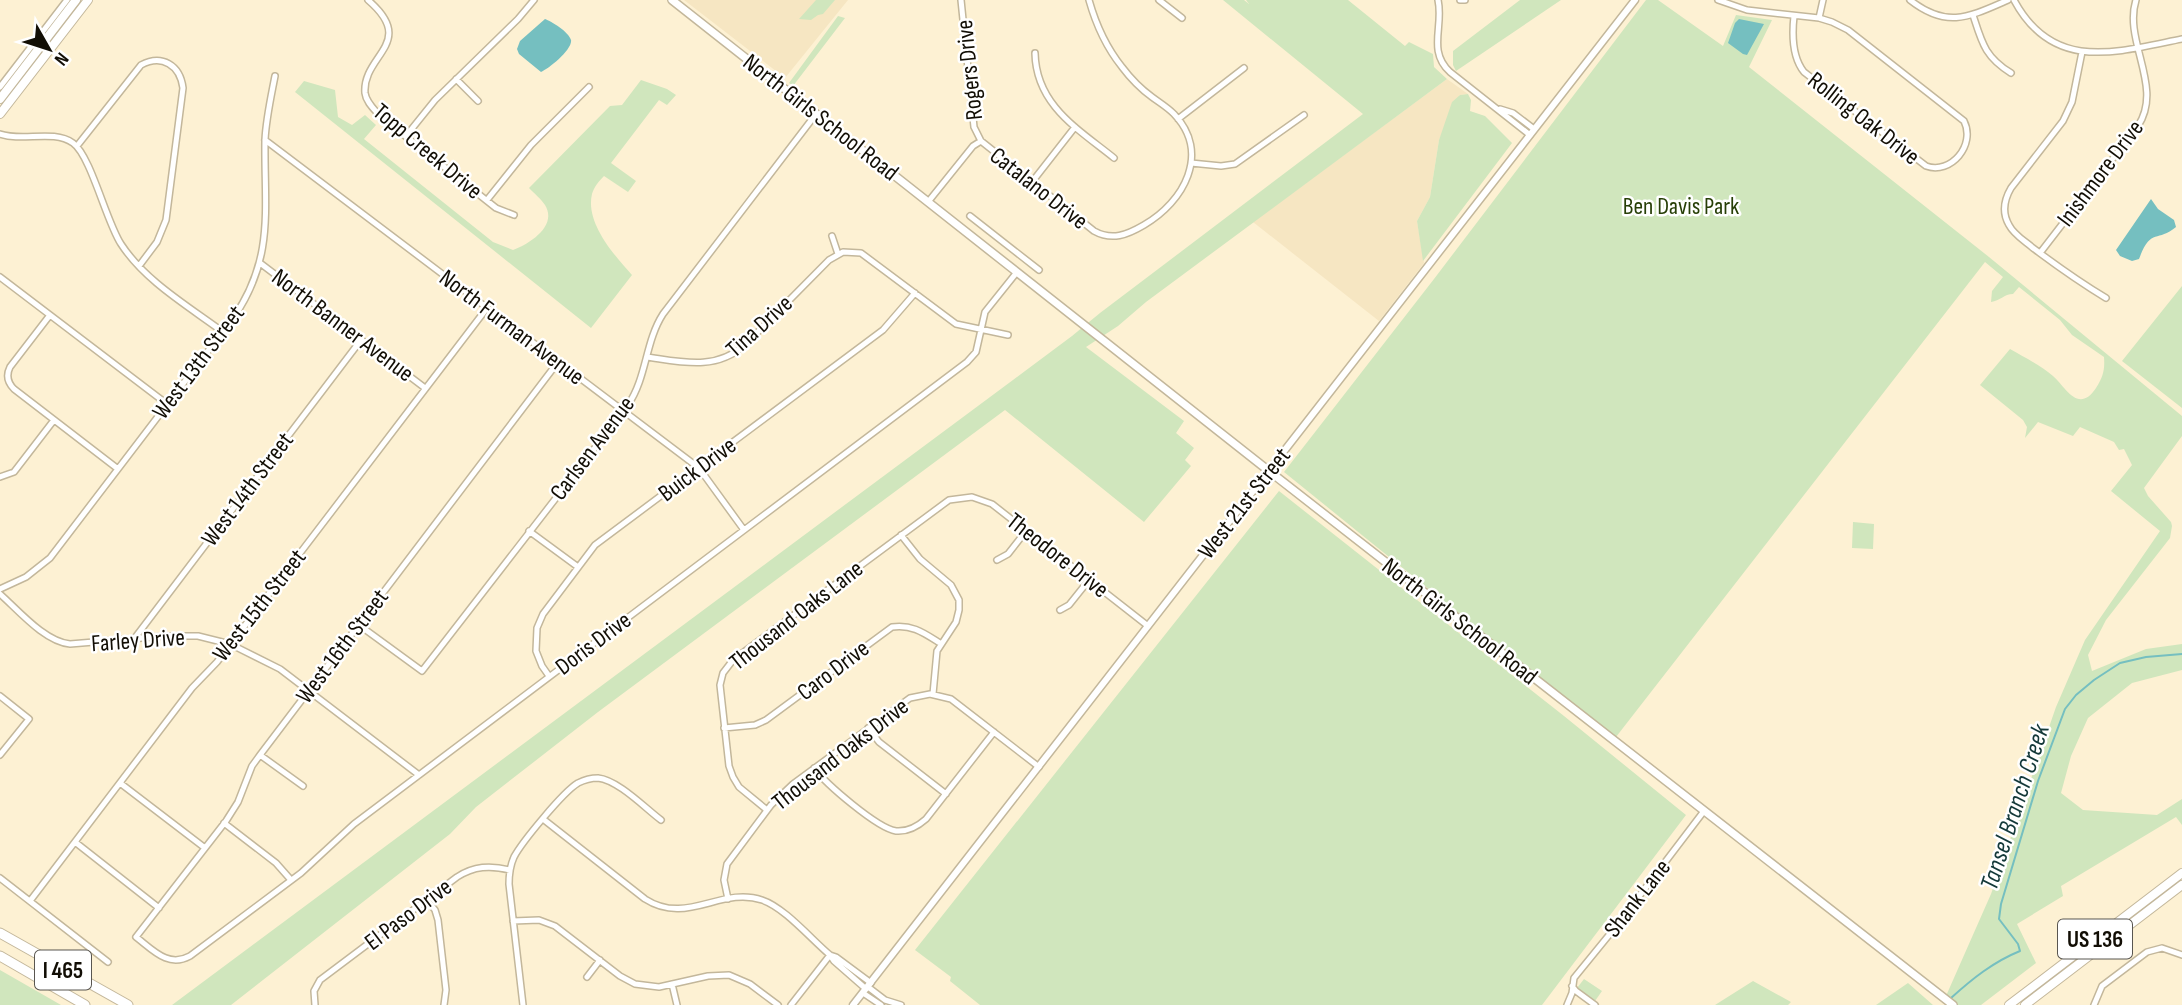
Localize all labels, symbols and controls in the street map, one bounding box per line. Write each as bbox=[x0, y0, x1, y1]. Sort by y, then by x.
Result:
north arrow bbox=[14, 14, 84, 84]
street label: Rogers Drive bbox=[950, 18, 989, 122]
text: N bbox=[49, 48, 73, 70]
street label: North Girls School Road bbox=[737, 48, 904, 187]
street label: Rolling Oak Drive bbox=[1802, 66, 1925, 171]
street label: Topp Creek Drive bbox=[367, 97, 488, 206]
street label: Inishmore Drive bbox=[2051, 114, 2150, 232]
street label: Catalano Drive bbox=[984, 141, 1094, 236]
park label: Ben Davis Park bbox=[1623, 192, 1739, 221]
street label: North Banner Avenue bbox=[266, 263, 419, 388]
street label: North Furman Avenue bbox=[433, 263, 590, 391]
street label: Tina Drive bbox=[720, 289, 799, 364]
street label: West 13th Street bbox=[146, 300, 251, 425]
street label: Carlsen Avenue bbox=[544, 391, 641, 506]
street label: West 14th Street bbox=[195, 427, 300, 552]
street label: Buick Drive bbox=[653, 431, 742, 508]
street label: West 21st Street bbox=[1192, 442, 1297, 565]
street label: Theodore Drive bbox=[1001, 507, 1114, 604]
street label: West 15th Street bbox=[207, 543, 312, 667]
street label: North Girls School Road bbox=[1376, 552, 1543, 691]
street label: Thousand Oaks Lane bbox=[724, 554, 869, 677]
street label: West 16th Street bbox=[290, 583, 395, 709]
street label: Doris Drive bbox=[550, 605, 637, 681]
street label: Farley Drive bbox=[90, 623, 186, 658]
street label: Caro Drive bbox=[792, 634, 875, 707]
street label: Thousand Oaks Drive bbox=[766, 692, 915, 817]
water label: Tansel Branch Creek bbox=[1974, 720, 2057, 894]
street label: Shank Lane bbox=[1598, 853, 1677, 943]
street label: El Paso Drive bbox=[359, 872, 458, 957]
road number: US 136 bbox=[2058, 920, 2132, 958]
road number: I 465 bbox=[35, 951, 91, 990]

